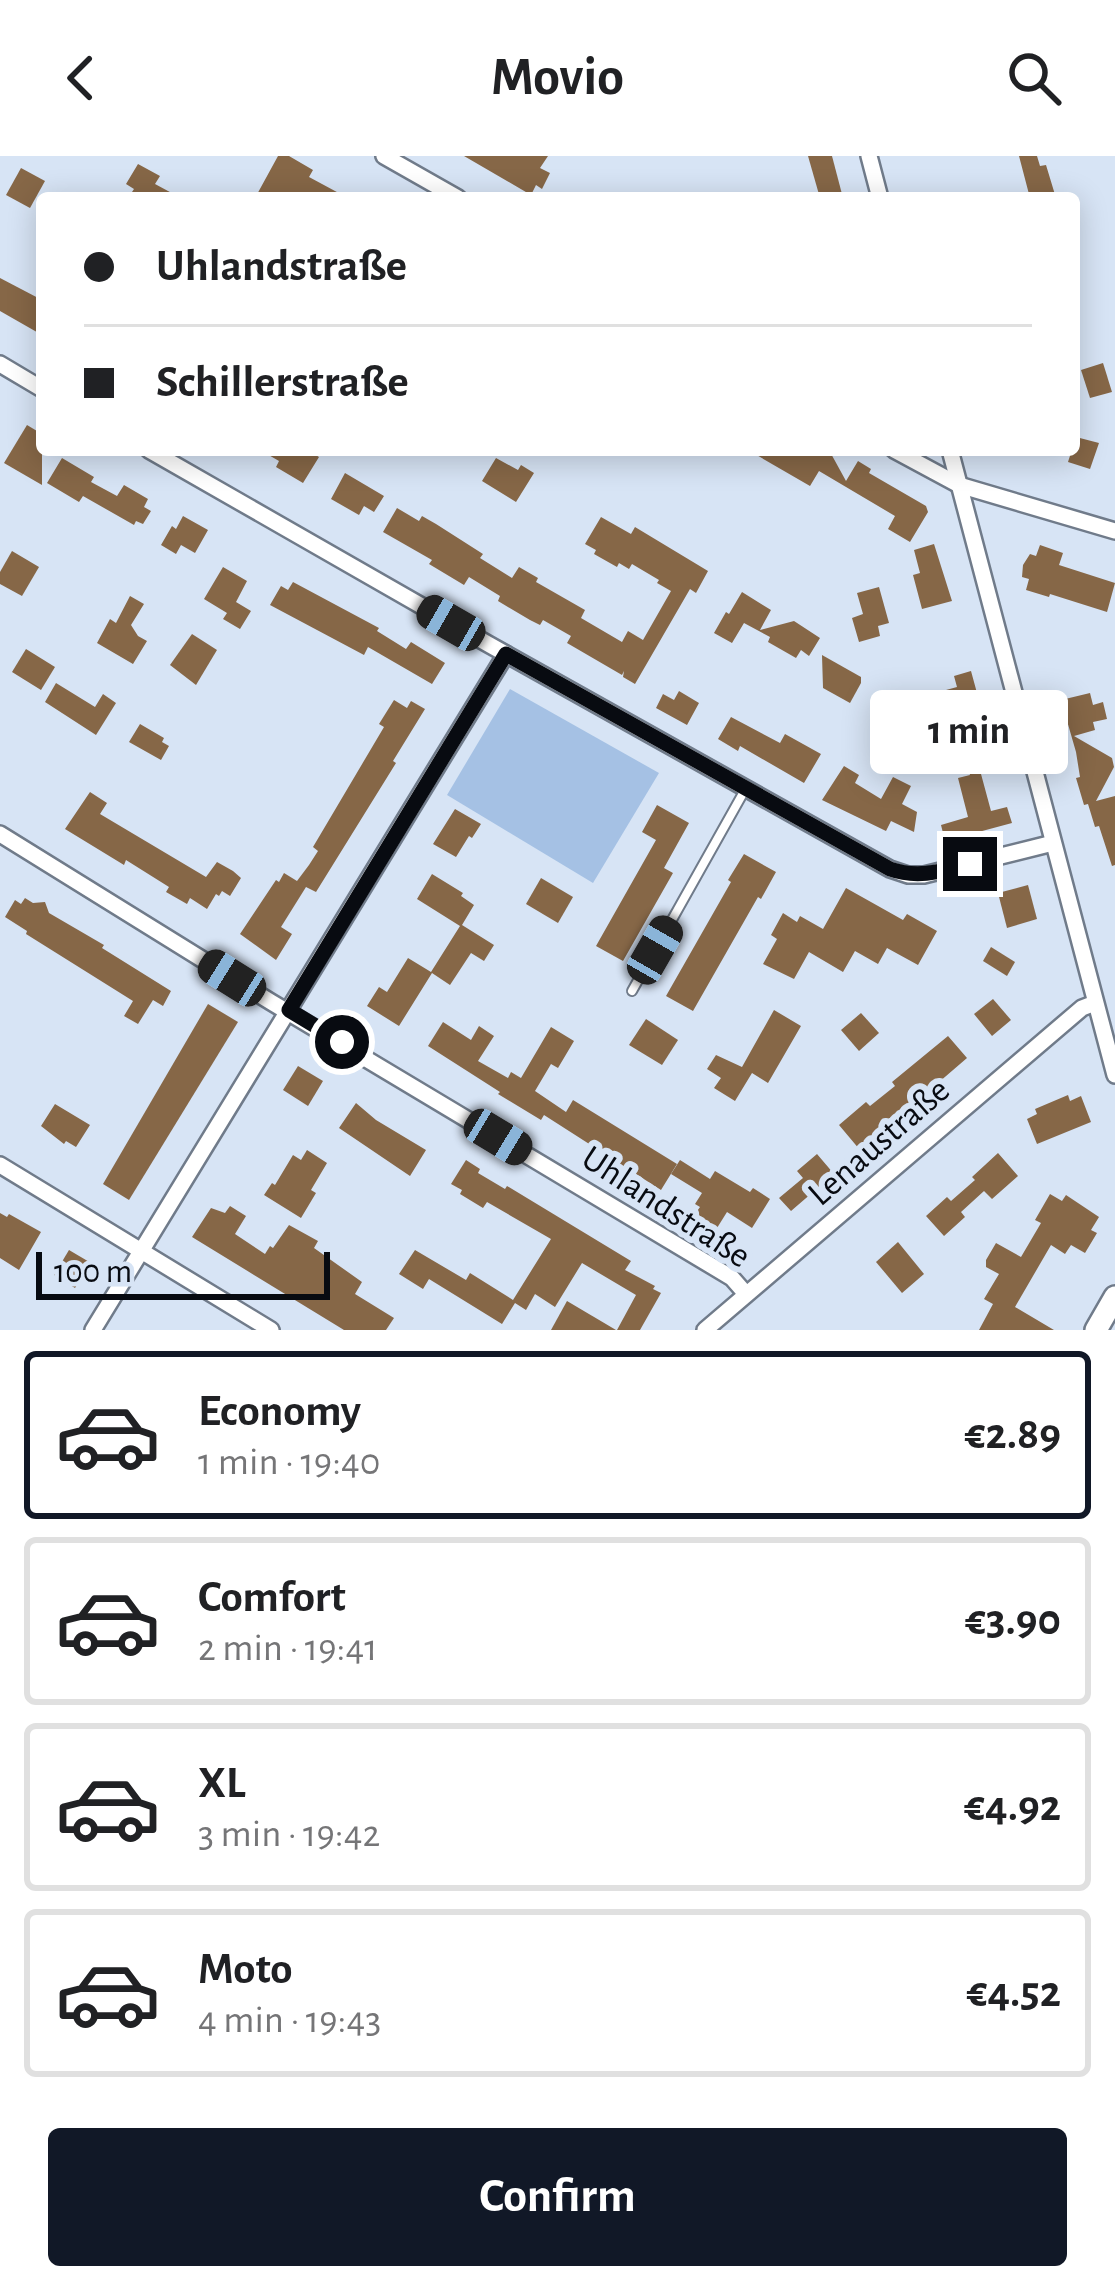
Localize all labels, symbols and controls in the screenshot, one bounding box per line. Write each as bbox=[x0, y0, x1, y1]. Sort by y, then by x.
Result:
icon: back bbox=[48, 45, 114, 111]
icon: search bbox=[1001, 45, 1067, 111]
text: Movio bbox=[491, 51, 624, 105]
text: Uhlandstraße bbox=[156, 244, 407, 289]
text: Schillerstraße bbox=[156, 360, 409, 405]
car bbox=[411, 589, 491, 657]
callout: 1 min bbox=[871, 690, 1069, 774]
text: 1 min bbox=[928, 712, 1010, 751]
route end bbox=[943, 837, 997, 891]
car bbox=[621, 910, 689, 990]
car bbox=[192, 944, 272, 1012]
route start bbox=[315, 1015, 369, 1069]
street label: Lenaustraße bbox=[802, 1071, 956, 1213]
car bbox=[458, 1103, 538, 1171]
street label: Uhlandstraße bbox=[575, 1139, 757, 1275]
scale bar bbox=[36, 1246, 330, 1299]
text: 100 m bbox=[54, 1256, 132, 1289]
icon: car bbox=[54, 1381, 162, 1489]
text: Economy bbox=[198, 1389, 361, 1434]
text: €2.89 bbox=[965, 1412, 1061, 1457]
text: 1 min · 19:40 bbox=[198, 1443, 380, 1482]
icon: car bbox=[54, 1567, 162, 1675]
text: Comfort bbox=[198, 1575, 346, 1620]
text: €3.90 bbox=[965, 1598, 1061, 1643]
text: 2 min · 19:41 bbox=[198, 1629, 378, 1668]
icon: car bbox=[54, 1753, 162, 1861]
text: XL bbox=[198, 1761, 246, 1806]
text: €4.92 bbox=[964, 1784, 1061, 1829]
text: 3 min · 19:42 bbox=[198, 1815, 380, 1854]
icon: car bbox=[54, 1939, 162, 2047]
text: Moto bbox=[198, 1947, 293, 1992]
text: €4.52 bbox=[966, 1970, 1061, 2015]
text: 4 min · 19:43 bbox=[198, 2001, 381, 2040]
button: Confirm bbox=[48, 2128, 1067, 2266]

